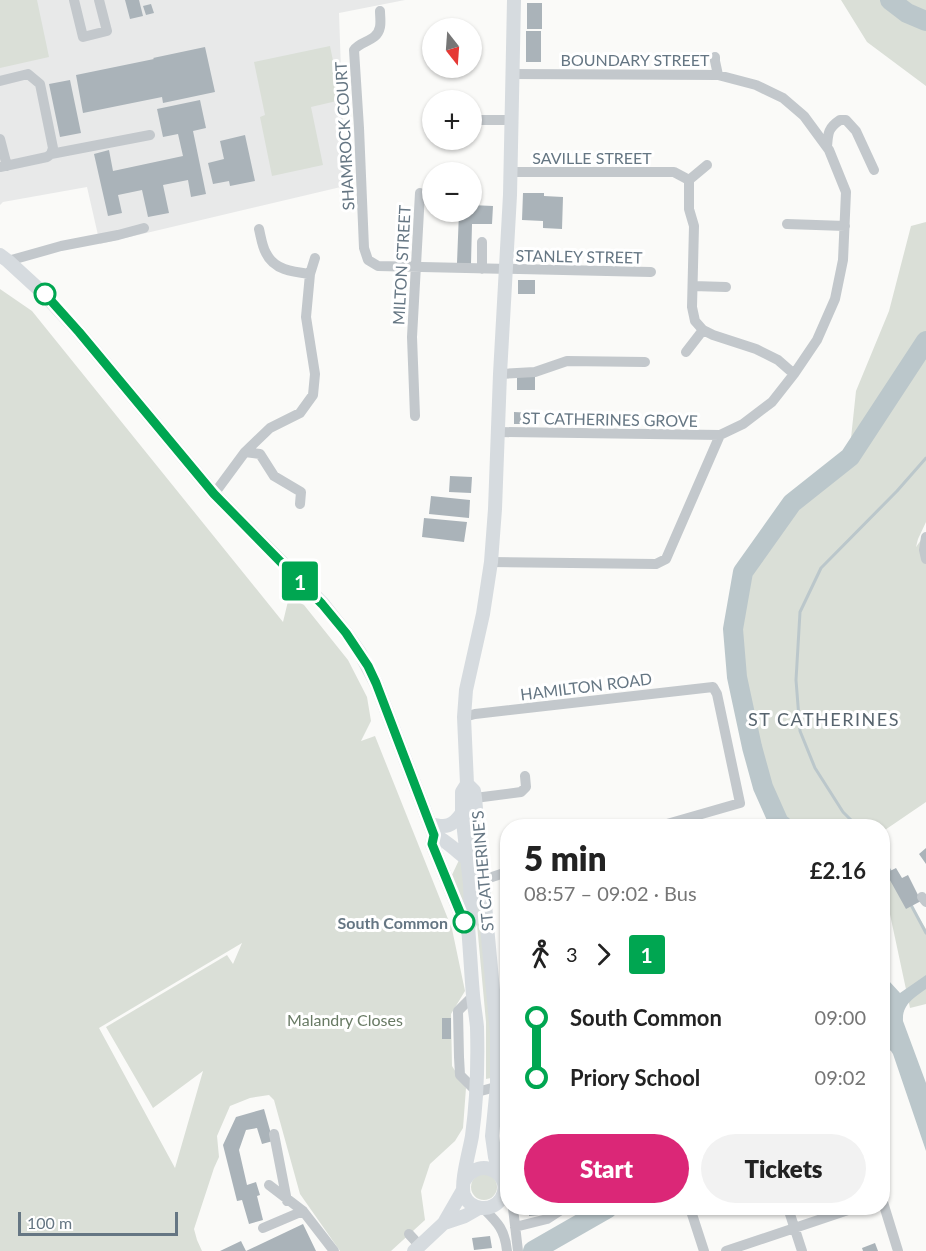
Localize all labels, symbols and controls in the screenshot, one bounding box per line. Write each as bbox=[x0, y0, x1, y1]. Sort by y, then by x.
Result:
north arrow bbox=[422, 18, 482, 78]
map controls bbox=[422, 18, 482, 222]
street label: BOUNDARY STREET bbox=[561, 50, 710, 69]
street label: SHAMROCK COURT bbox=[331, 61, 357, 211]
button: + bbox=[422, 90, 482, 150]
street label: SAVILLE STREET bbox=[532, 148, 652, 167]
button: − bbox=[422, 162, 482, 222]
street label: MILTON STREET bbox=[388, 204, 414, 326]
street label: STANLEY STREET bbox=[515, 245, 643, 267]
unlabelled marker bbox=[34, 283, 56, 305]
street label: ST CATHERINES GROVE bbox=[522, 408, 698, 430]
line badge: 1 bbox=[280, 562, 320, 600]
text: 1 bbox=[294, 569, 306, 594]
street label: HAMILTON ROAD bbox=[519, 668, 653, 704]
district label: ST CATHERINES bbox=[748, 708, 900, 730]
street label: ST CATHERINE'S bbox=[467, 810, 497, 932]
text: 5 min bbox=[524, 838, 606, 878]
text: £2.16 bbox=[810, 857, 866, 884]
text: 08:57 – 09:02 · Bus bbox=[524, 881, 697, 905]
marker: South Common bbox=[453, 911, 475, 933]
place label: South Common bbox=[338, 913, 448, 932]
icon: walk bbox=[524, 938, 557, 971]
icon: forward bbox=[587, 938, 620, 971]
text: 3 bbox=[566, 942, 578, 966]
text: 1 bbox=[641, 942, 653, 967]
text: South Common bbox=[570, 1004, 722, 1031]
text: 09:00 bbox=[815, 1005, 866, 1029]
park label: Malandry Closes bbox=[287, 1010, 403, 1029]
text: Priory School bbox=[570, 1064, 700, 1091]
text: 09:02 bbox=[815, 1065, 866, 1089]
button: Start bbox=[524, 1134, 689, 1203]
button: Tickets bbox=[701, 1134, 866, 1203]
scale bar bbox=[18, 1209, 178, 1236]
text: 100 m bbox=[27, 1213, 72, 1232]

